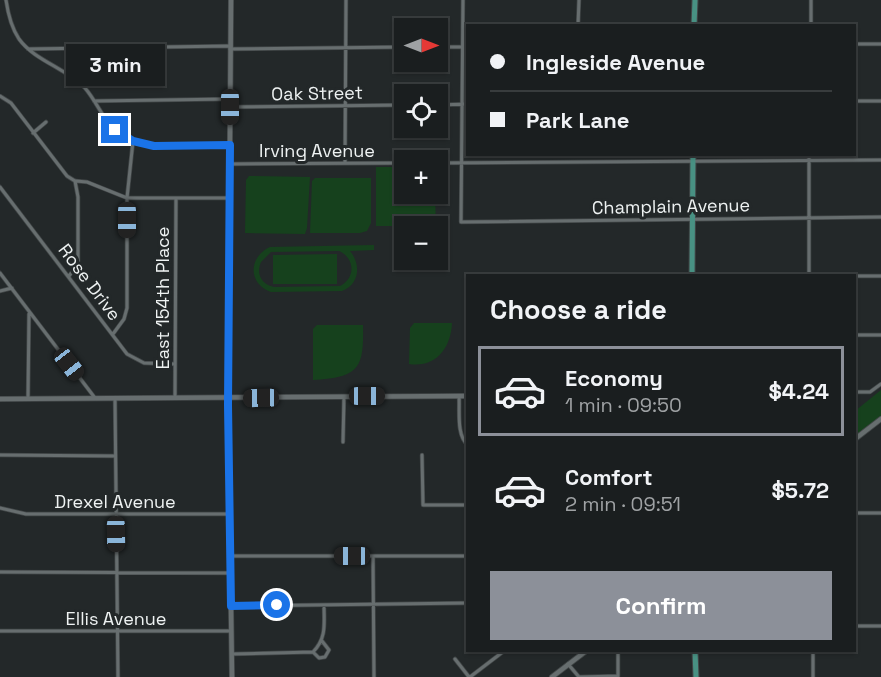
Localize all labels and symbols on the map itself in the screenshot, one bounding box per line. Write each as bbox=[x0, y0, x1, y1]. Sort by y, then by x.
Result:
north arrow bbox=[394, 18, 448, 72]
callout: 3 min bbox=[66, 43, 164, 85]
street label: Oak Street bbox=[271, 81, 363, 105]
car bbox=[221, 89, 239, 125]
route end bbox=[101, 116, 128, 143]
street label: Irving Avenue bbox=[259, 139, 375, 162]
street label: Champlain Avenue bbox=[592, 193, 750, 219]
car bbox=[118, 202, 136, 238]
street label: East 154th Place bbox=[151, 227, 174, 369]
street label: Rose Drive bbox=[54, 239, 126, 325]
car bbox=[51, 344, 87, 384]
car bbox=[349, 387, 385, 405]
car bbox=[243, 389, 279, 407]
street label: Drexel Avenue bbox=[54, 490, 176, 513]
car bbox=[107, 516, 125, 552]
car bbox=[334, 547, 370, 565]
route start bbox=[263, 591, 290, 618]
street label: Ellis Avenue bbox=[66, 607, 166, 630]

